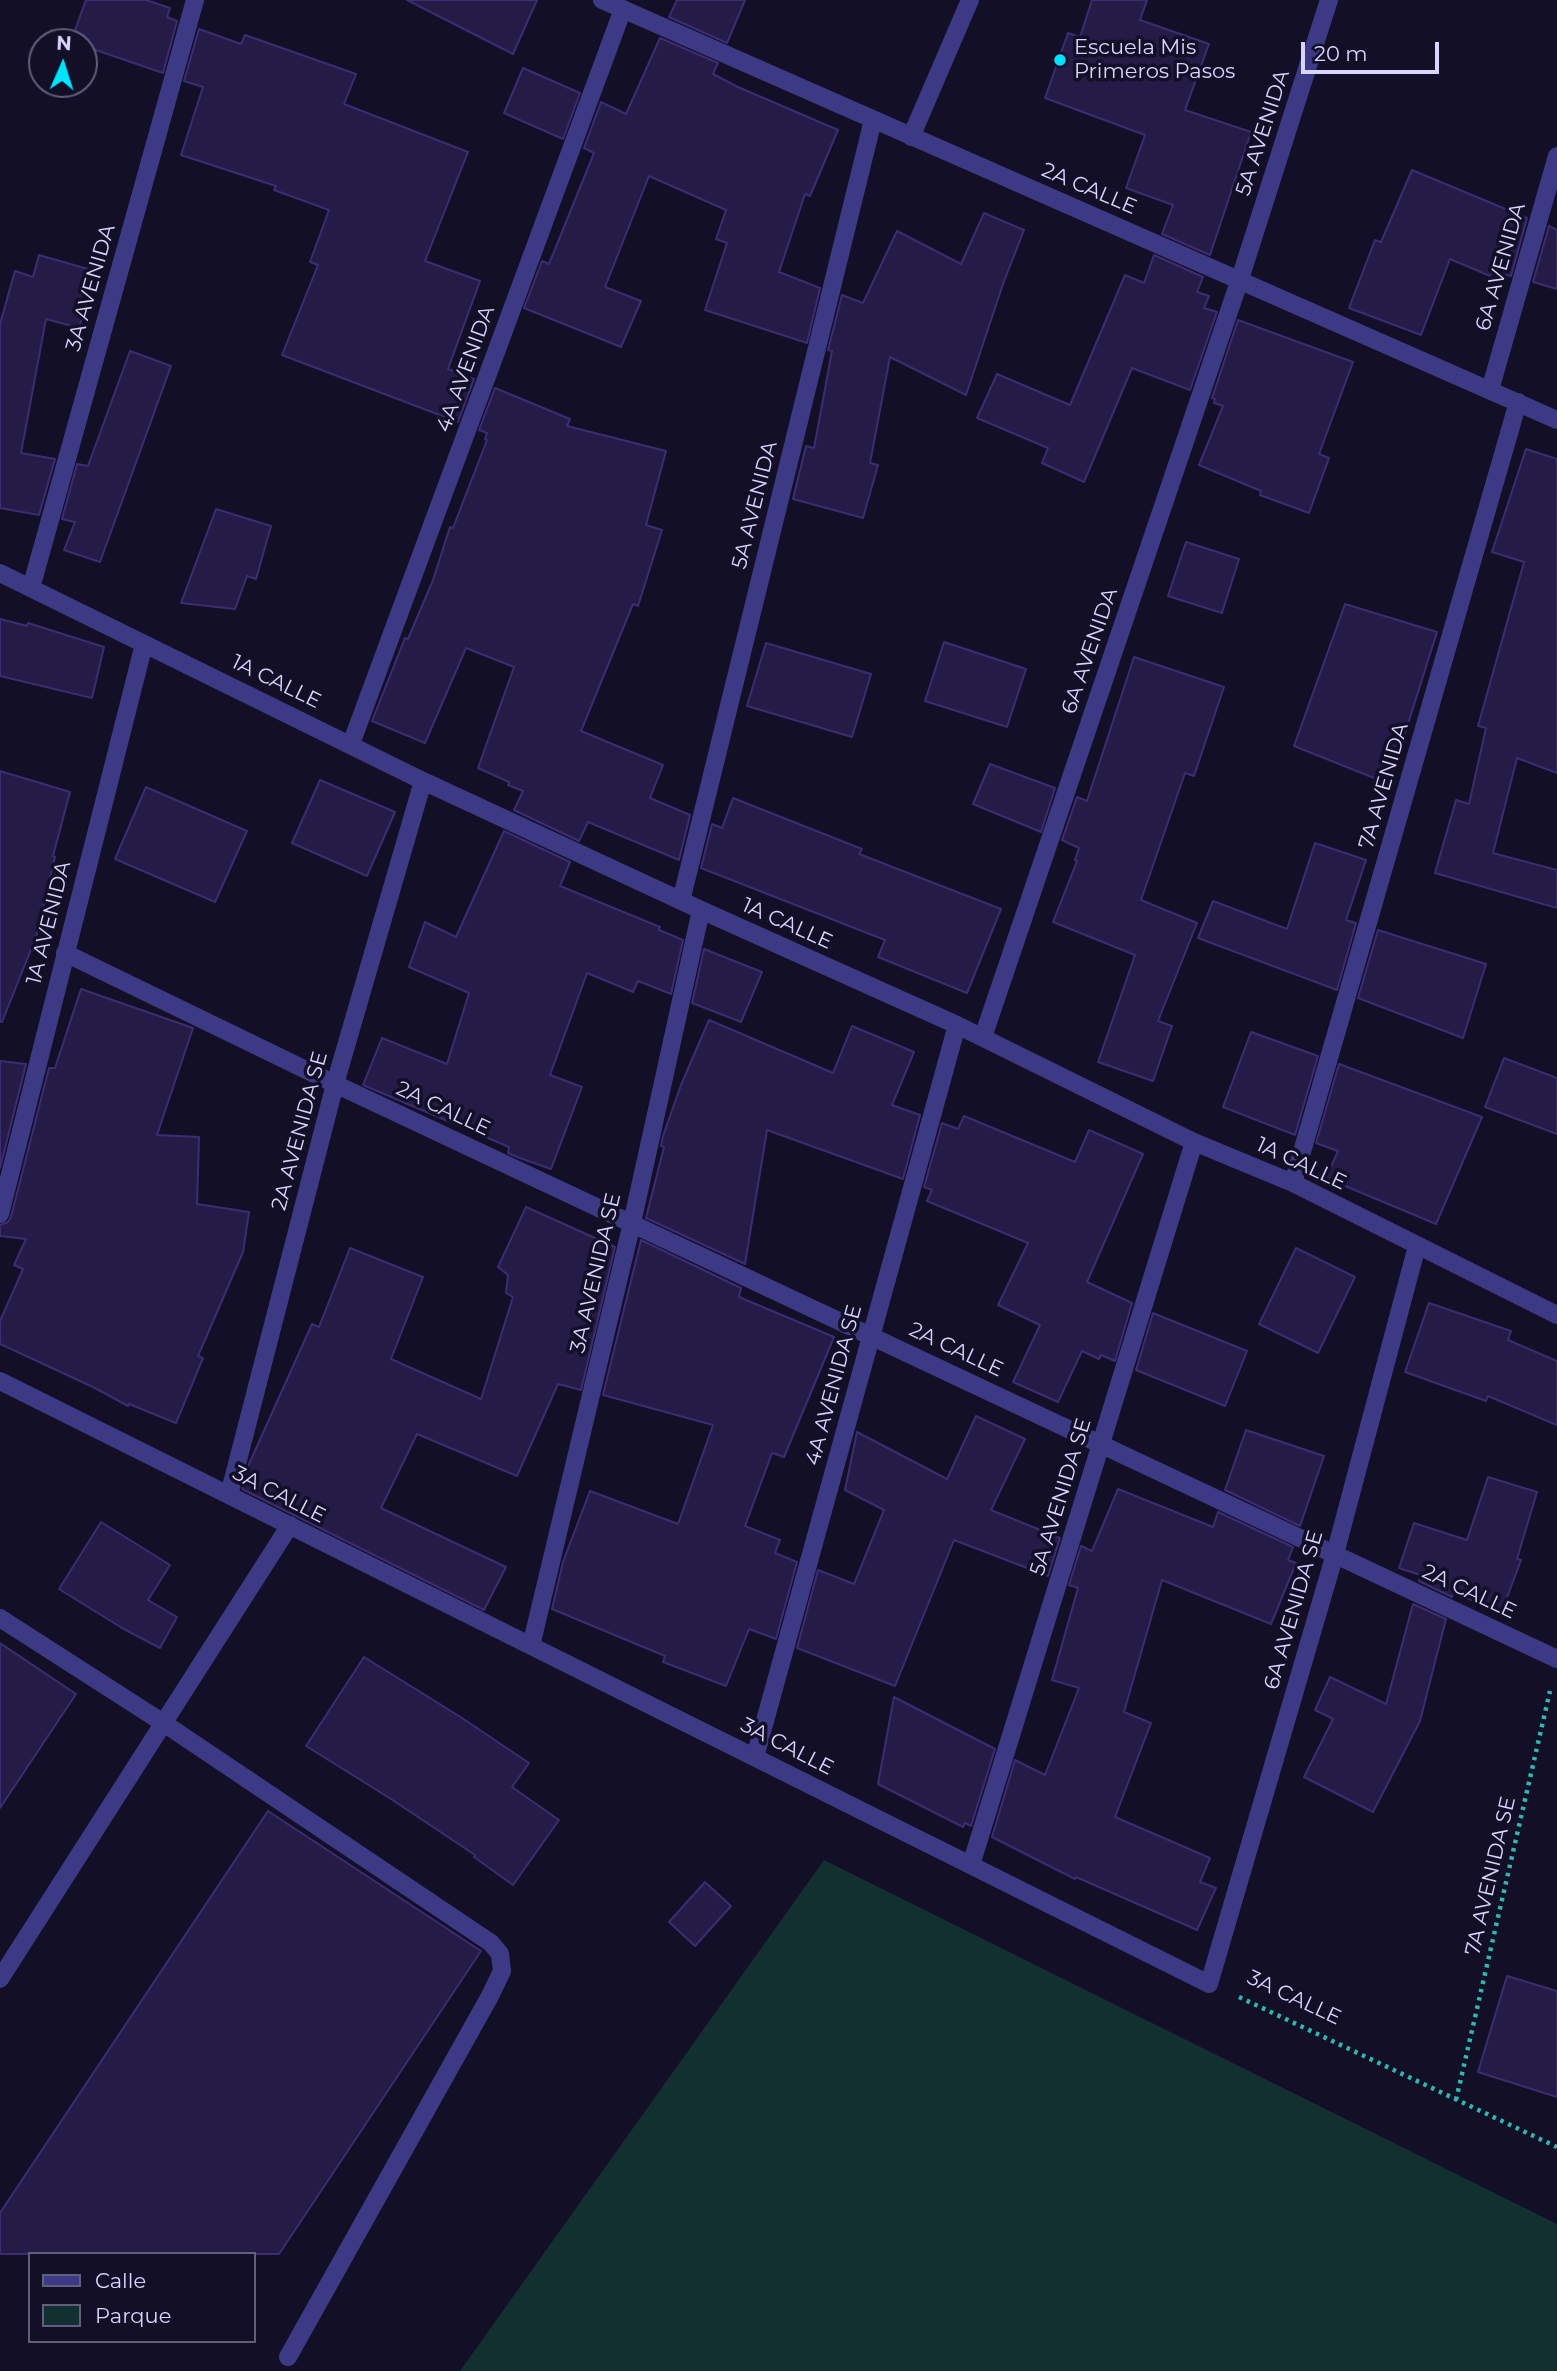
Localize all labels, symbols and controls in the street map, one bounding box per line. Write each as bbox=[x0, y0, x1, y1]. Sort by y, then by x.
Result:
north arrow bbox=[28, 28, 98, 98]
scale bar bbox=[1305, 28, 1443, 72]
text: N bbox=[56, 32, 72, 55]
place label: Escuela Mis Primeros Pasos bbox=[1074, 35, 1235, 85]
text: 20 m bbox=[1314, 41, 1368, 66]
marker: Escuela Mis Primeros Pasos bbox=[1052, 52, 1068, 68]
street label: 5A AVENIDA bbox=[1231, 67, 1295, 199]
street label: 2A CALLE bbox=[1038, 158, 1140, 220]
street label: 6A AVENIDA bbox=[1471, 200, 1531, 334]
street label: 3A AVENIDA bbox=[61, 222, 121, 354]
street label: 4A AVENIDA bbox=[431, 302, 501, 436]
street label: 5A AVENIDA bbox=[727, 439, 783, 571]
street label: 6A AVENIDA bbox=[1057, 585, 1123, 717]
street label: 1A CALLE bbox=[227, 650, 325, 714]
street label: 7A AVENIDA bbox=[1354, 720, 1414, 852]
street label: 1A AVENIDA bbox=[21, 859, 77, 987]
street label: 1A CALLE bbox=[738, 893, 836, 955]
street label: 2A AVENIDA SE bbox=[267, 1049, 333, 1213]
street label: 2A CALLE bbox=[392, 1076, 494, 1142]
street label: 1A CALLE bbox=[1252, 1132, 1350, 1196]
street label: 3A AVENIDA SE bbox=[565, 1191, 627, 1355]
street label: 4A AVENIDA SE bbox=[800, 1302, 868, 1468]
street label: 2A CALLE bbox=[905, 1317, 1007, 1383]
street label: 5A AVENIDA SE bbox=[1025, 1415, 1097, 1579]
street label: 3A CALLE bbox=[228, 1461, 330, 1529]
street label: 6A AVENIDA SE bbox=[1259, 1528, 1329, 1692]
street label: 2A CALLE bbox=[1418, 1559, 1520, 1625]
street label: 3A CALLE bbox=[736, 1713, 838, 1781]
street label: 7A AVENIDA SE bbox=[1460, 1794, 1522, 1958]
street label: 3A CALLE bbox=[1243, 1965, 1345, 2031]
legend bbox=[28, 2252, 256, 2343]
text: Calle bbox=[95, 2268, 146, 2293]
text: Parque bbox=[95, 2303, 171, 2328]

